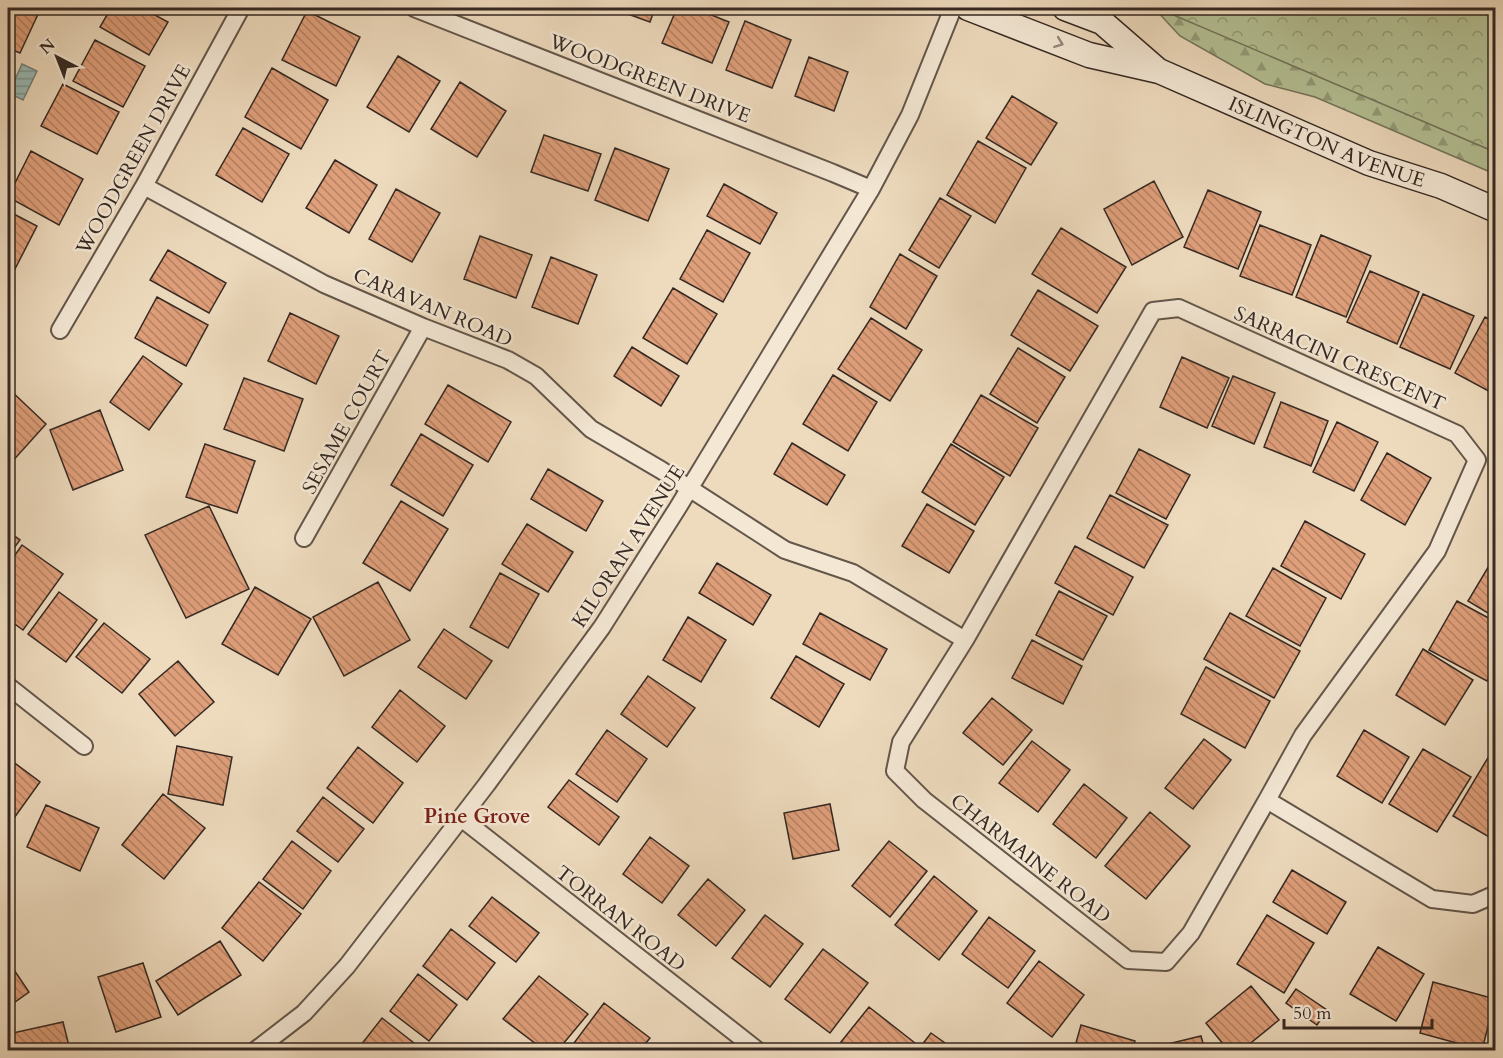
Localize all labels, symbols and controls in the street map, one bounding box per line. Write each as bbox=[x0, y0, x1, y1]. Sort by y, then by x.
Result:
north arrow bbox=[27, 27, 87, 87]
street label: WOODGREEN DRIVE bbox=[544, 27, 754, 129]
text: N bbox=[35, 34, 60, 59]
one-way arrow bbox=[1053, 36, 1064, 48]
street label: WOODGREEN DRIVE bbox=[69, 59, 197, 260]
street label: ISLINGTON AVENUE bbox=[1224, 90, 1428, 194]
street label: CARAVAN ROAD bbox=[349, 262, 517, 353]
street label: SARRACINI CRESCENT bbox=[1230, 300, 1450, 417]
street label: SESAME COURT bbox=[296, 345, 397, 499]
street label: KILORAN AVENUE bbox=[566, 460, 691, 633]
street label: CHARMAINE ROAD bbox=[945, 787, 1116, 929]
district label: Pine Grove bbox=[424, 802, 530, 831]
street label: TORRAN ROAD bbox=[550, 859, 691, 978]
scale bar bbox=[1284, 992, 1432, 1030]
text: 50 m bbox=[1293, 1001, 1332, 1026]

